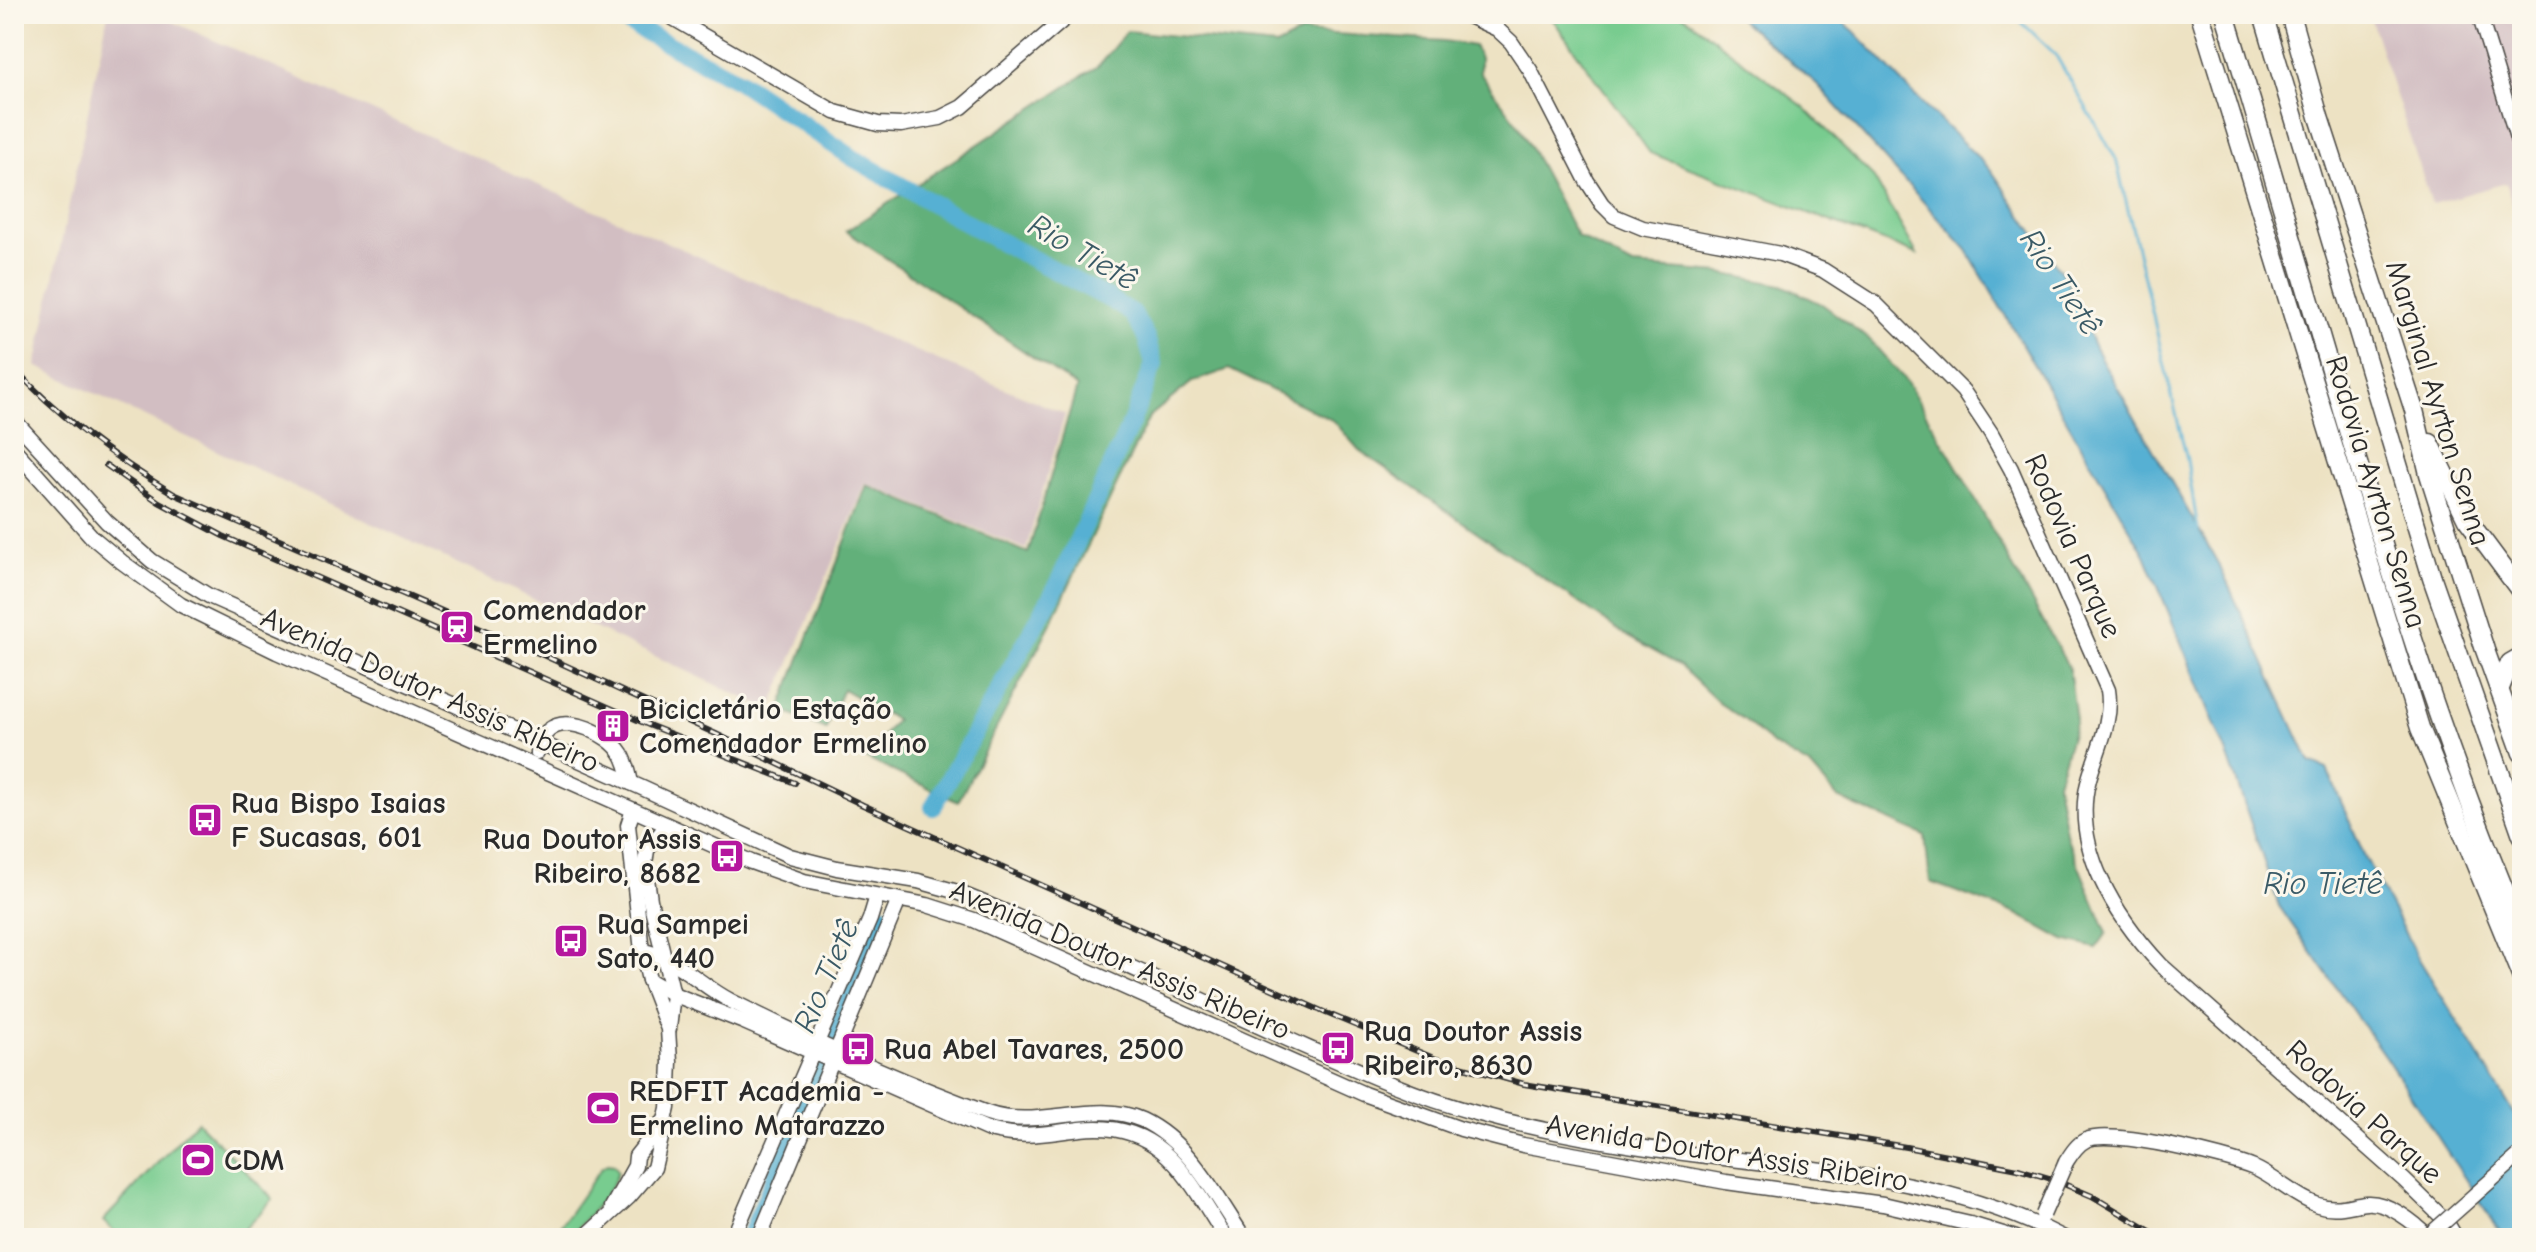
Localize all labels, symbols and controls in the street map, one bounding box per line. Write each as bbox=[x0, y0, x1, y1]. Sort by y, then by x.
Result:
water label: Rio Tietê bbox=[1022, 206, 1144, 298]
water label: Rio Tietê bbox=[2012, 222, 2110, 342]
street label: Marginal Ayrton Senna bbox=[2378, 256, 2498, 550]
street label: Rodovia Ayrton Senna bbox=[2318, 352, 2434, 632]
street label: Rodovia Parque bbox=[2017, 448, 2129, 644]
place label: Comendador Ermelino bbox=[483, 593, 646, 662]
street label: Avenida Doutor Assis Ribeiro bbox=[256, 600, 604, 780]
station icon: Comendador Ermelino bbox=[438, 608, 476, 646]
place label: Bicicletário Estação Comendador Ermelino bbox=[639, 692, 927, 761]
building icon: Bicicletário Estação Comendador Ermelino bbox=[594, 707, 632, 745]
place label: Rua Bispo Isaias F Sucasas, 601 bbox=[231, 786, 446, 855]
bus stop icon: Rua Bispo Isaias F Sucasas, 601 bbox=[186, 801, 224, 839]
place label: Rua Doutor Assis Ribeiro, 8682 bbox=[483, 822, 701, 891]
bus stop icon: Rua Doutor Assis Ribeiro, 8682 bbox=[708, 837, 746, 875]
water label: Rio Tietê bbox=[2263, 865, 2383, 902]
street label: Avenida Doutor Assis Ribeiro bbox=[945, 872, 1295, 1048]
place label: Rua Sampei Sato, 440 bbox=[597, 907, 749, 976]
water label: Rio Tietê bbox=[786, 914, 866, 1038]
bus stop icon: Rua Sampei Sato, 440 bbox=[552, 922, 590, 960]
place label: Rua Doutor Assis Ribeiro, 8630 bbox=[1364, 1014, 1582, 1083]
bus stop icon: Rua Doutor Assis Ribeiro, 8630 bbox=[1319, 1029, 1357, 1067]
bus stop icon: Rua Abel Tavares, 2500 bbox=[839, 1030, 877, 1068]
place label: Rua Abel Tavares, 2500 bbox=[884, 1032, 1184, 1067]
street label: Rodovia Parque bbox=[2279, 1033, 2449, 1191]
place label: REDFIT Academia - Ermelino Matarazzo bbox=[629, 1074, 885, 1143]
sports icon: REDFIT Academia - Ermelino Matarazzo bbox=[584, 1089, 622, 1127]
street label: Avenida Doutor Assis Ribeiro bbox=[1543, 1107, 1911, 1199]
sports icon: CDM bbox=[179, 1141, 217, 1179]
place label: CDM bbox=[224, 1143, 284, 1178]

